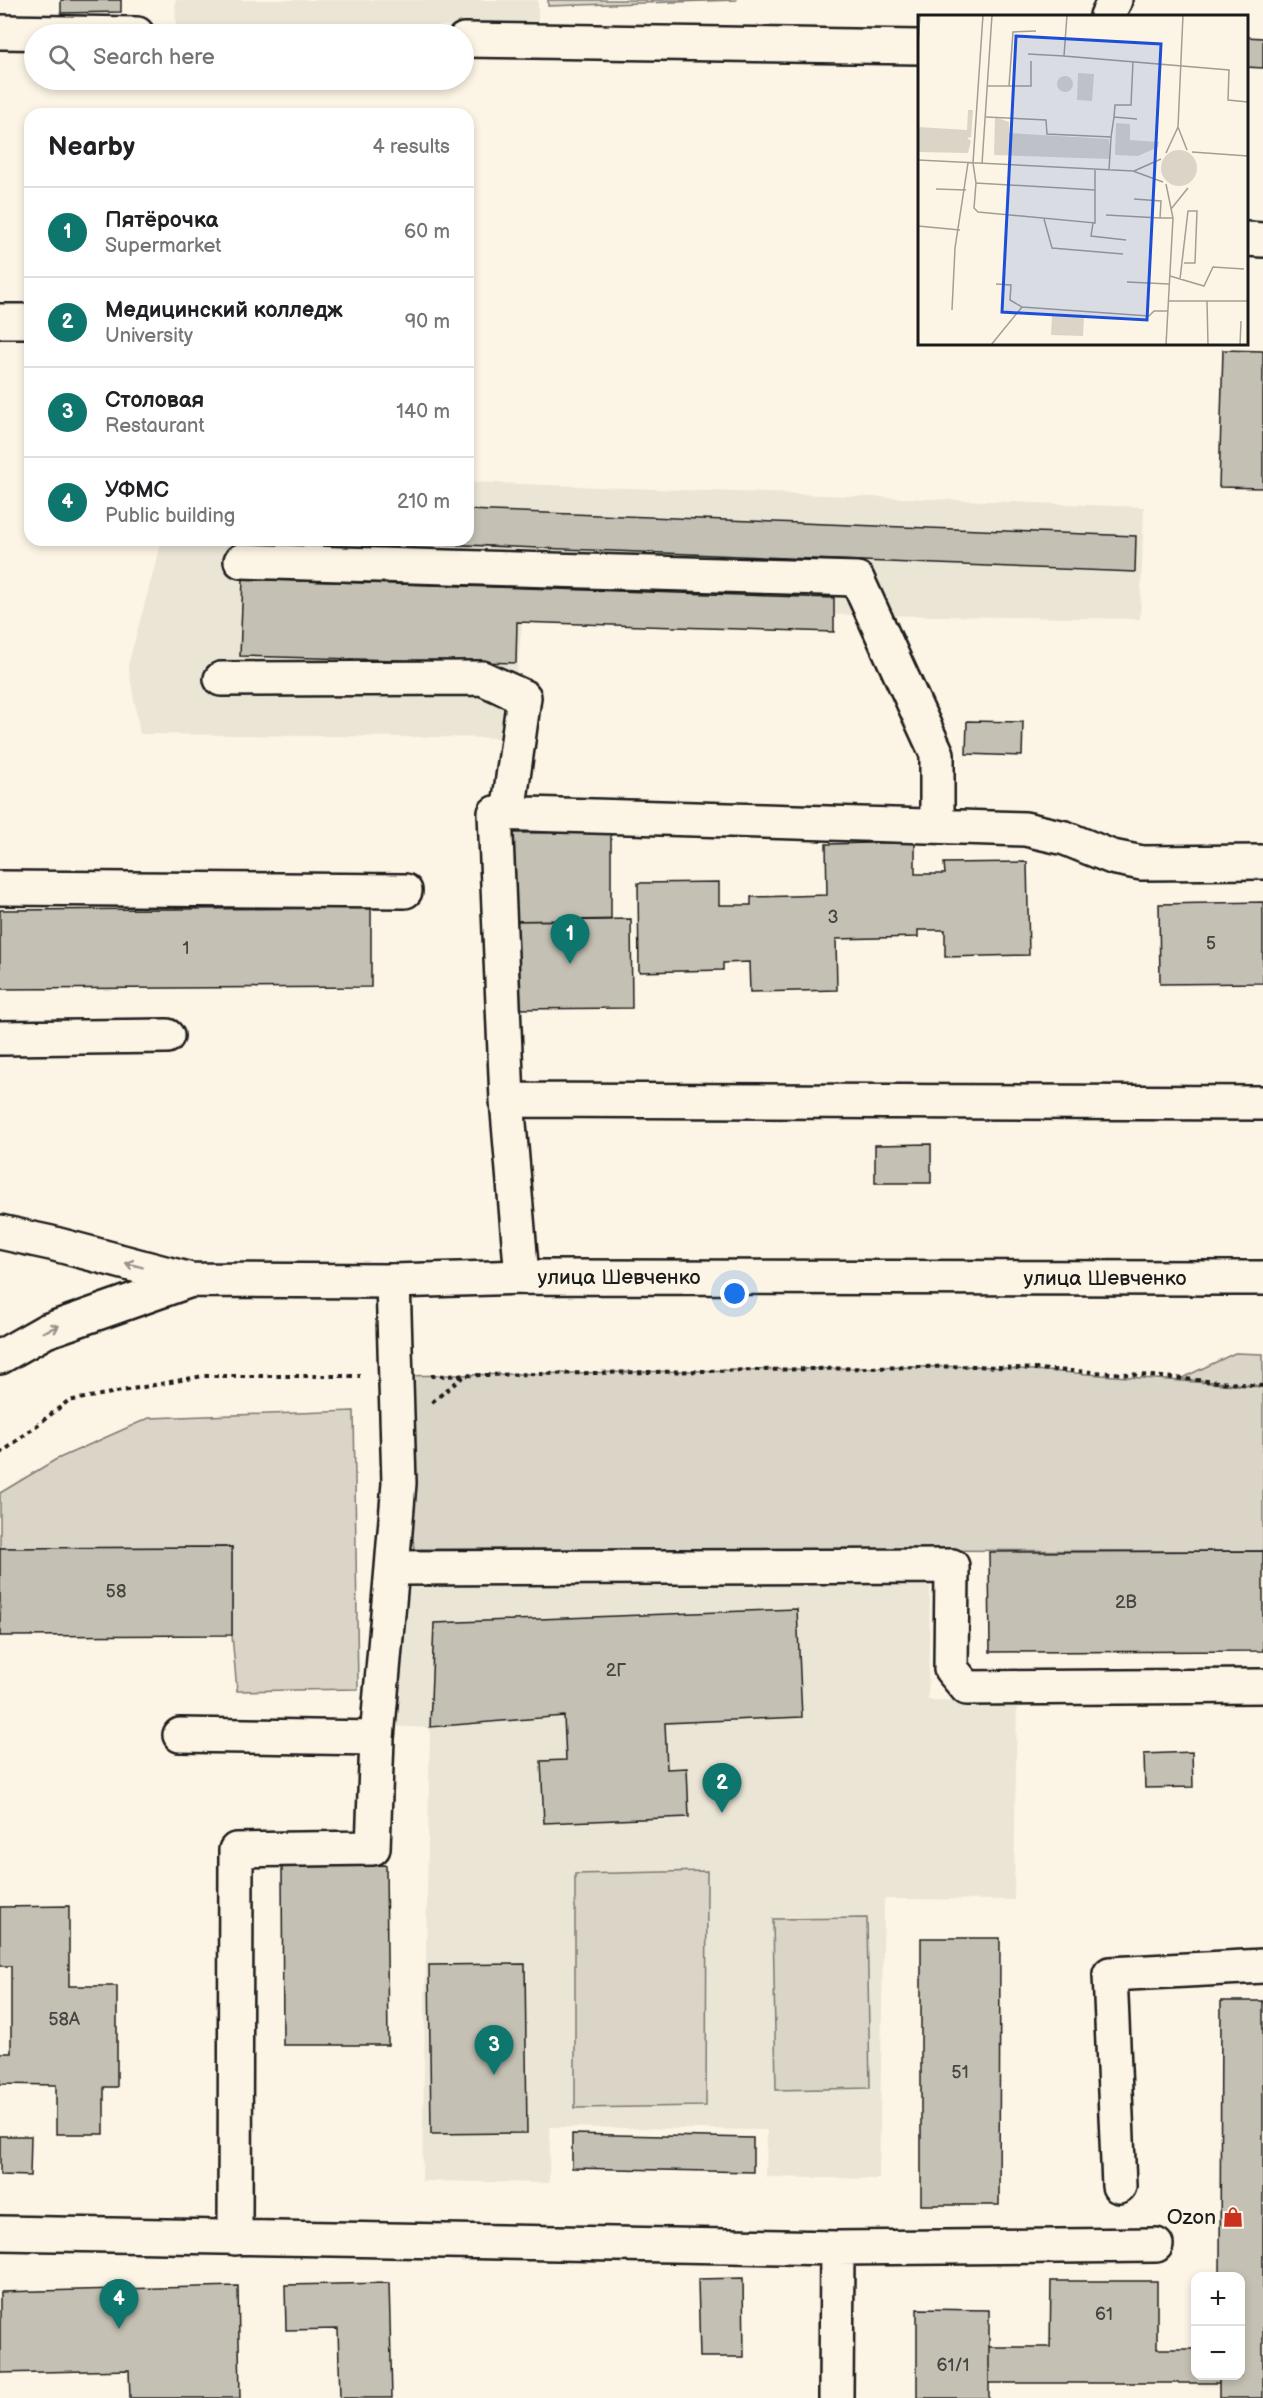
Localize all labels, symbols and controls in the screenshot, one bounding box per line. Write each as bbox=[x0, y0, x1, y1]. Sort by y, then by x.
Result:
inset map bbox=[918, 15, 1248, 345]
search box bbox=[24, 24, 474, 90]
icon: search bbox=[45, 41, 78, 74]
text: Search here bbox=[93, 44, 215, 71]
text: Nearby bbox=[48, 132, 135, 163]
text: 4 results bbox=[372, 135, 450, 159]
text: Пятёрочка bbox=[105, 207, 218, 234]
text: 1 bbox=[63, 220, 72, 244]
text: 60 m bbox=[404, 220, 450, 244]
text: Supermarket bbox=[105, 234, 221, 258]
text: Медицинский колледж bbox=[105, 297, 343, 324]
text: 2 bbox=[62, 310, 73, 334]
text: 90 m bbox=[405, 310, 450, 334]
text: University bbox=[105, 324, 193, 348]
text: Столовая bbox=[105, 387, 204, 414]
text: 3 bbox=[62, 400, 73, 424]
text: 140 m bbox=[396, 400, 450, 424]
text: Restaurant bbox=[105, 414, 205, 438]
text: УФМС bbox=[105, 477, 169, 504]
text: 4 bbox=[62, 490, 73, 514]
text: 210 m bbox=[397, 490, 450, 514]
text: Public building bbox=[105, 504, 235, 528]
house number: 3 bbox=[827, 907, 839, 928]
pin: 1 bbox=[550, 914, 590, 964]
house number: 5 bbox=[1206, 933, 1216, 954]
house number: 1 bbox=[183, 938, 189, 959]
one-way arrow bbox=[125, 1259, 144, 1271]
street label: улица Шевченко bbox=[537, 1265, 701, 1290]
street label: улица Шевченко bbox=[1023, 1266, 1187, 1291]
your location bbox=[720, 1279, 749, 1308]
one-way arrow bbox=[42, 1323, 60, 1334]
house number: 58 bbox=[106, 1581, 126, 1602]
house number: 2В bbox=[1115, 1592, 1137, 1613]
house number: 2Г bbox=[606, 1660, 626, 1681]
pin: 2 bbox=[702, 1764, 742, 1813]
house number: 58А bbox=[48, 2009, 80, 2030]
pin: 3 bbox=[474, 2026, 514, 2075]
house number: 51 bbox=[951, 2062, 969, 2083]
place label: Ozon bbox=[1167, 2205, 1216, 2230]
shop icon: Ozon bbox=[1221, 2205, 1245, 2229]
map controls bbox=[1191, 2272, 1245, 2380]
button: + bbox=[1191, 2272, 1245, 2326]
pin: 4 bbox=[100, 2280, 138, 2329]
house number: 61 bbox=[1095, 2304, 1113, 2325]
button: − bbox=[1191, 2326, 1245, 2380]
house number: 61/1 bbox=[936, 2355, 970, 2376]

